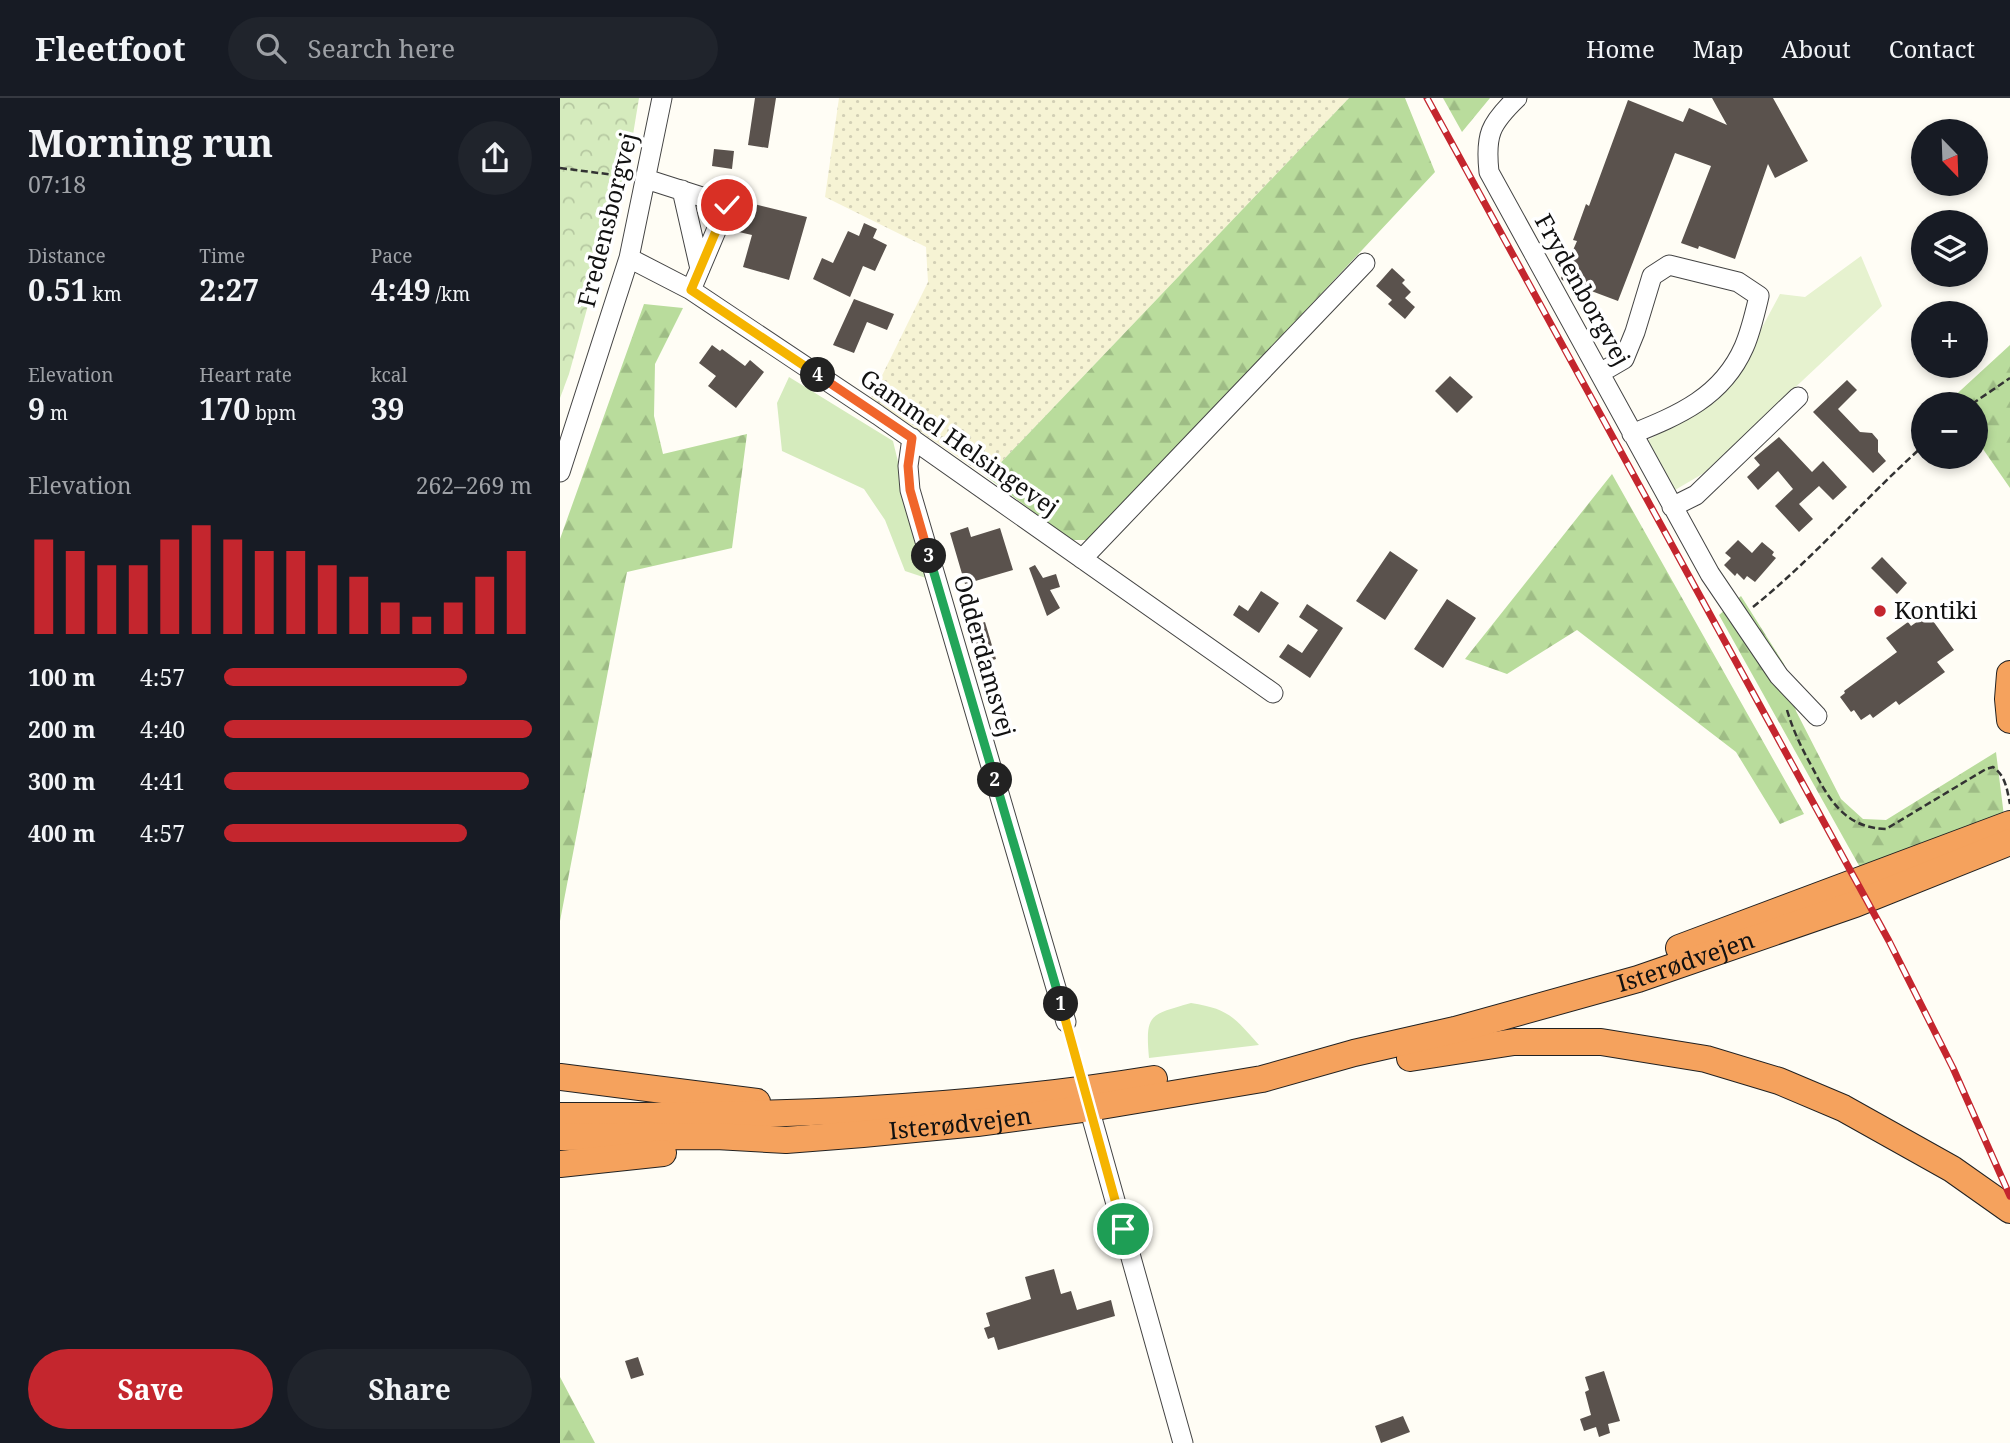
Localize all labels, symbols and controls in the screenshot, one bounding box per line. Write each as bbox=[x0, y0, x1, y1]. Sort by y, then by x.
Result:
search box bbox=[228, 17, 718, 80]
text: Fleetfoot bbox=[35, 26, 186, 71]
icon: search bbox=[252, 29, 290, 67]
text: Search here bbox=[308, 30, 455, 66]
text: Home bbox=[1586, 32, 1655, 65]
text: Map bbox=[1693, 32, 1744, 65]
text: About bbox=[1782, 32, 1851, 65]
text: Contact bbox=[1889, 32, 1975, 65]
text: Morning run bbox=[28, 116, 273, 168]
north arrow bbox=[1911, 119, 1988, 196]
map controls bbox=[1911, 119, 1988, 469]
button: share bbox=[458, 121, 532, 195]
street label: Fredensborgvej bbox=[569, 129, 644, 310]
text: 07:18 bbox=[28, 168, 86, 200]
pin bbox=[697, 175, 757, 235]
icon: check bbox=[708, 186, 746, 224]
street label: Frydenborgvej bbox=[1528, 207, 1639, 371]
button: layers bbox=[1911, 210, 1988, 287]
text: Distance bbox=[28, 243, 106, 269]
text: Time bbox=[199, 243, 245, 269]
text: Pace bbox=[371, 243, 412, 269]
text: 0.51 bbox=[28, 269, 88, 310]
text: 2:27 bbox=[199, 269, 259, 310]
text: 4:49 bbox=[371, 269, 431, 310]
text: km bbox=[88, 281, 122, 307]
text: /km bbox=[431, 281, 470, 307]
button: + bbox=[1911, 301, 1988, 378]
pin: 4 bbox=[800, 358, 836, 392]
text: 4 bbox=[812, 361, 823, 387]
street label: Gammel Helsingevej bbox=[854, 361, 1066, 523]
text: Elevation bbox=[28, 362, 114, 388]
text: Heart rate bbox=[199, 362, 292, 388]
text: kcal bbox=[371, 362, 407, 388]
text: 9 bbox=[28, 388, 45, 429]
text: 170 bbox=[199, 388, 250, 429]
text: 39 bbox=[371, 388, 405, 429]
button: − bbox=[1911, 392, 1988, 469]
text: m bbox=[45, 400, 68, 426]
text: bpm bbox=[250, 400, 296, 426]
text: Elevation bbox=[28, 469, 132, 501]
text: 262–269 m bbox=[416, 469, 532, 501]
pin: 3 bbox=[912, 538, 946, 574]
text: 3 bbox=[923, 542, 934, 568]
street label: Odderdamsvej bbox=[947, 571, 1024, 740]
place label: Kontiki bbox=[1894, 593, 1978, 626]
marker: Kontiki bbox=[1872, 603, 1888, 619]
text: 100 m bbox=[28, 661, 96, 693]
text: 4:57 bbox=[140, 661, 185, 693]
text: 200 m bbox=[28, 713, 96, 745]
text: 4:40 bbox=[140, 713, 185, 745]
pin: 2 bbox=[978, 762, 1012, 798]
text: 300 m bbox=[28, 765, 96, 797]
text: 4:41 bbox=[140, 765, 185, 797]
text: 2 bbox=[989, 766, 1000, 792]
text: 400 m bbox=[28, 817, 96, 849]
text: 4:57 bbox=[140, 817, 185, 849]
street label: Isterødvejen bbox=[1613, 922, 1758, 999]
pin: 1 bbox=[1044, 986, 1078, 1021]
text: 1 bbox=[1055, 990, 1066, 1016]
street label: Isterødvejen bbox=[887, 1098, 1033, 1146]
pin bbox=[1093, 1199, 1153, 1259]
icon: arrive bbox=[1104, 1210, 1142, 1248]
button: Save bbox=[28, 1349, 273, 1429]
button: Share bbox=[287, 1349, 532, 1429]

